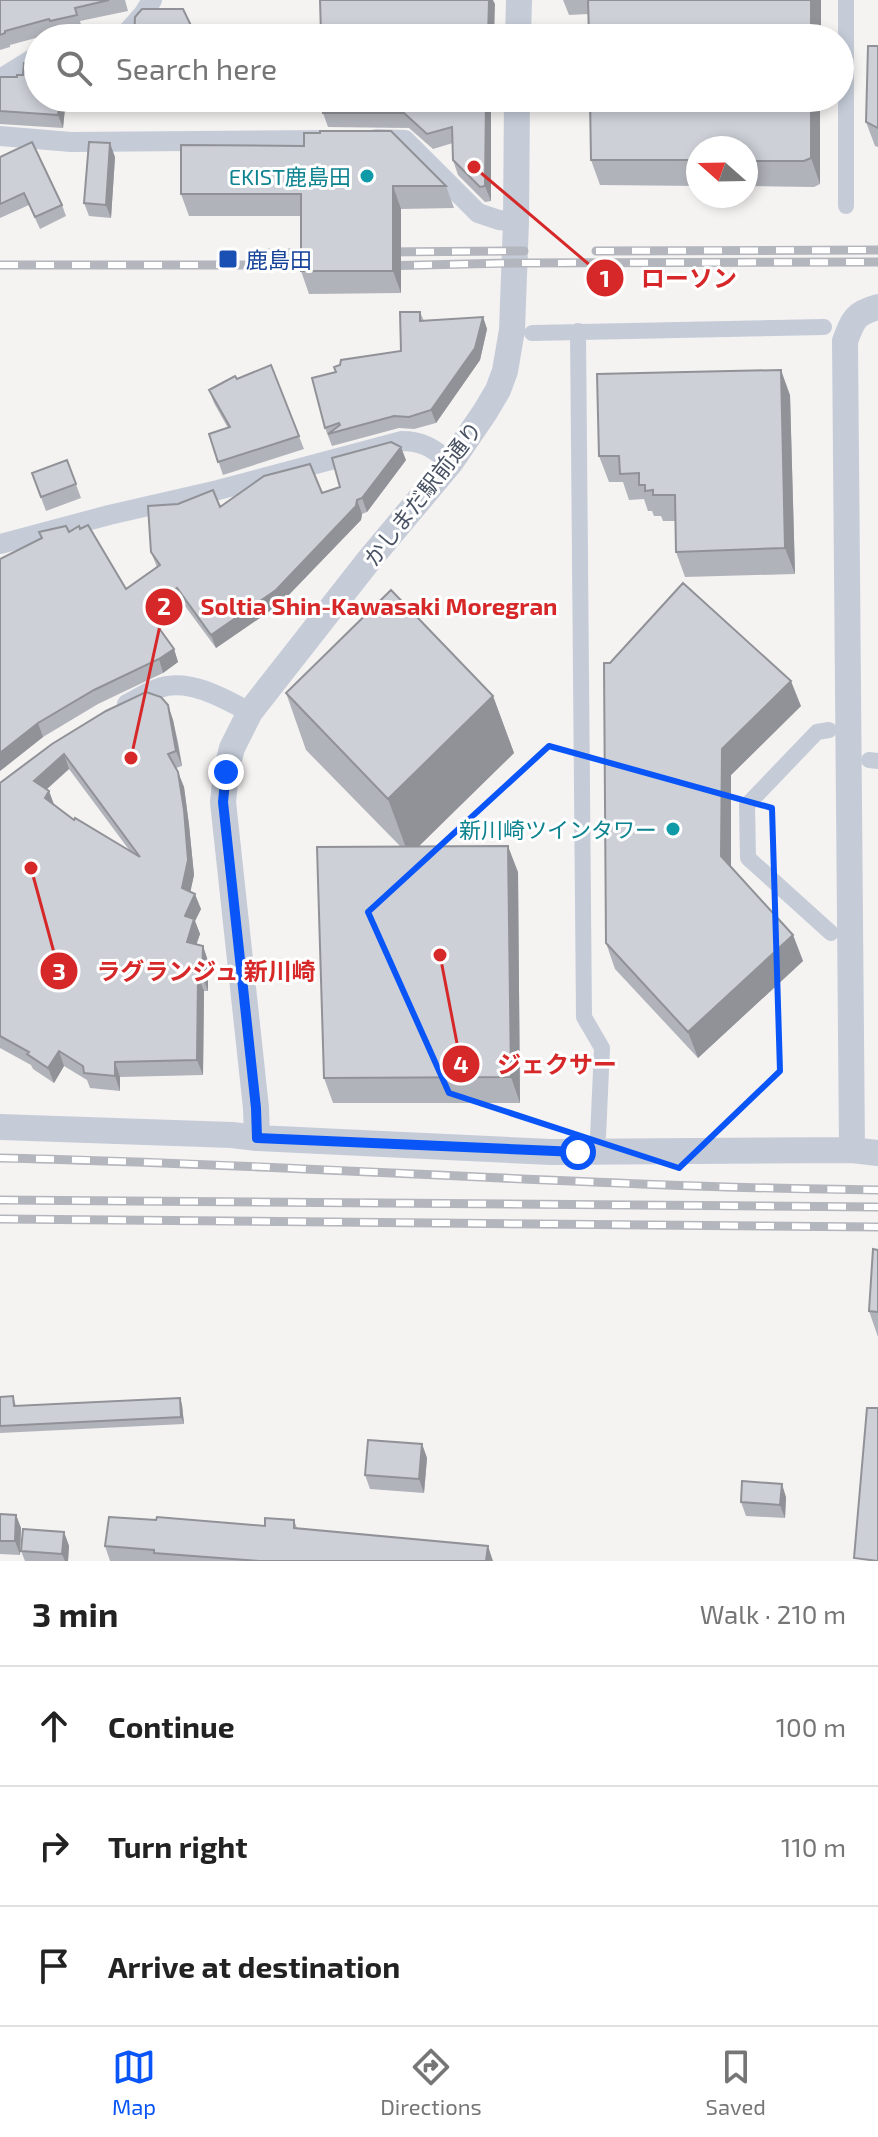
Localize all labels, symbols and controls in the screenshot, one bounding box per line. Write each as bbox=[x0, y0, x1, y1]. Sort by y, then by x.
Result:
search box bbox=[24, 24, 854, 112]
icon: search bbox=[52, 46, 96, 90]
text: Search here bbox=[116, 50, 277, 86]
north arrow bbox=[686, 136, 758, 208]
place label: EKIST鹿島田 bbox=[229, 163, 351, 189]
marker: EKIST鹿島田 bbox=[358, 167, 376, 185]
place label: 鹿島田 bbox=[246, 246, 312, 272]
marker: 鹿島田 bbox=[217, 248, 239, 270]
callout: ローソン bbox=[585, 254, 753, 302]
text: 1 bbox=[600, 263, 610, 292]
text: ローソン bbox=[641, 263, 737, 292]
street label: かしまだ駅前通り bbox=[358, 416, 486, 570]
callout: Soltia Shin-Kawasaki Moregran bbox=[144, 583, 574, 631]
text: 2 bbox=[157, 591, 171, 620]
text: Soltia Shin-Kawasaki Moregran bbox=[200, 591, 558, 620]
route end bbox=[208, 754, 244, 790]
place label: 新川崎ツインタワー bbox=[459, 816, 657, 842]
marker: 新川崎ツインタワー bbox=[664, 820, 682, 838]
callout: ラグランジュ 新川崎 bbox=[39, 947, 332, 995]
text: 3 bbox=[52, 956, 66, 985]
text: ラグランジュ 新川崎 bbox=[96, 956, 316, 985]
callout: ジェクサー bbox=[441, 1040, 633, 1088]
text: 4 bbox=[453, 1049, 469, 1078]
text: ジェクサー bbox=[497, 1049, 617, 1078]
route start bbox=[560, 1134, 596, 1170]
text: 3 min bbox=[32, 1593, 118, 1634]
text: Walk · 210 m bbox=[700, 1598, 846, 1629]
icon: ahead bbox=[32, 1704, 76, 1748]
text: Continue bbox=[108, 1708, 235, 1744]
text: 100 m bbox=[776, 1711, 846, 1742]
icon: right bbox=[32, 1824, 76, 1868]
text: Turn right bbox=[108, 1828, 248, 1864]
text: 110 m bbox=[781, 1831, 846, 1862]
icon: arrive bbox=[32, 1944, 76, 1988]
text: Arrive at destination bbox=[108, 1948, 400, 1984]
tab: Map bbox=[112, 2045, 156, 2119]
tab: Directions bbox=[380, 2045, 482, 2119]
tab: Saved bbox=[706, 2045, 766, 2119]

